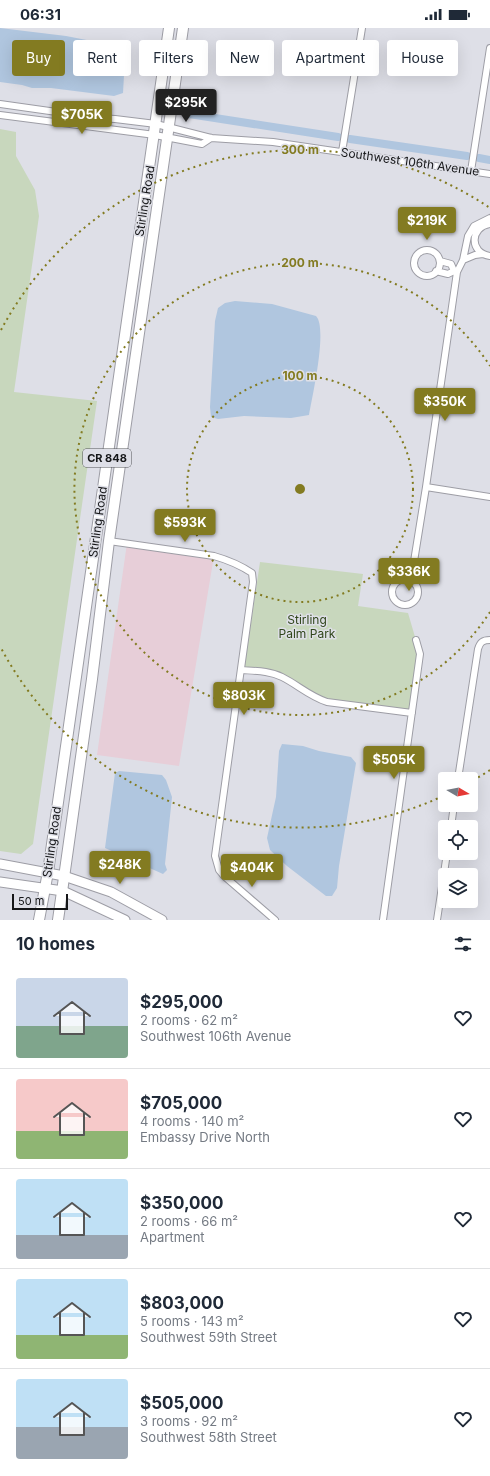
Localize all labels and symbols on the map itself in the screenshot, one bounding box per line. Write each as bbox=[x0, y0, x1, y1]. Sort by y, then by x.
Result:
pin: $295K bbox=[158, 89, 214, 123]
pin: $705K bbox=[54, 101, 110, 135]
text: 300 m bbox=[281, 142, 319, 157]
street label: Southwest 106th Avenue bbox=[340, 144, 480, 179]
street label: Stirling Road bbox=[131, 164, 158, 238]
pin: $219K bbox=[399, 207, 455, 241]
text: 200 m bbox=[281, 255, 319, 270]
text: 100 m bbox=[282, 368, 318, 383]
pin: $350K bbox=[417, 388, 473, 422]
road number: CR 848 bbox=[83, 449, 131, 467]
centre of rings bbox=[293, 482, 307, 496]
street label: Stirling Road bbox=[85, 485, 110, 559]
pin: $593K bbox=[157, 509, 213, 543]
pin: $336K bbox=[381, 558, 437, 592]
park label: Stirling Palm Park bbox=[279, 612, 336, 641]
pin: $803K bbox=[216, 682, 272, 716]
pin: $505K bbox=[366, 746, 422, 780]
north arrow bbox=[438, 772, 478, 812]
street label: Stirling Road bbox=[39, 805, 64, 879]
pin: $248K bbox=[92, 851, 148, 885]
pin: $404K bbox=[224, 854, 280, 888]
scale bar bbox=[12, 892, 68, 911]

